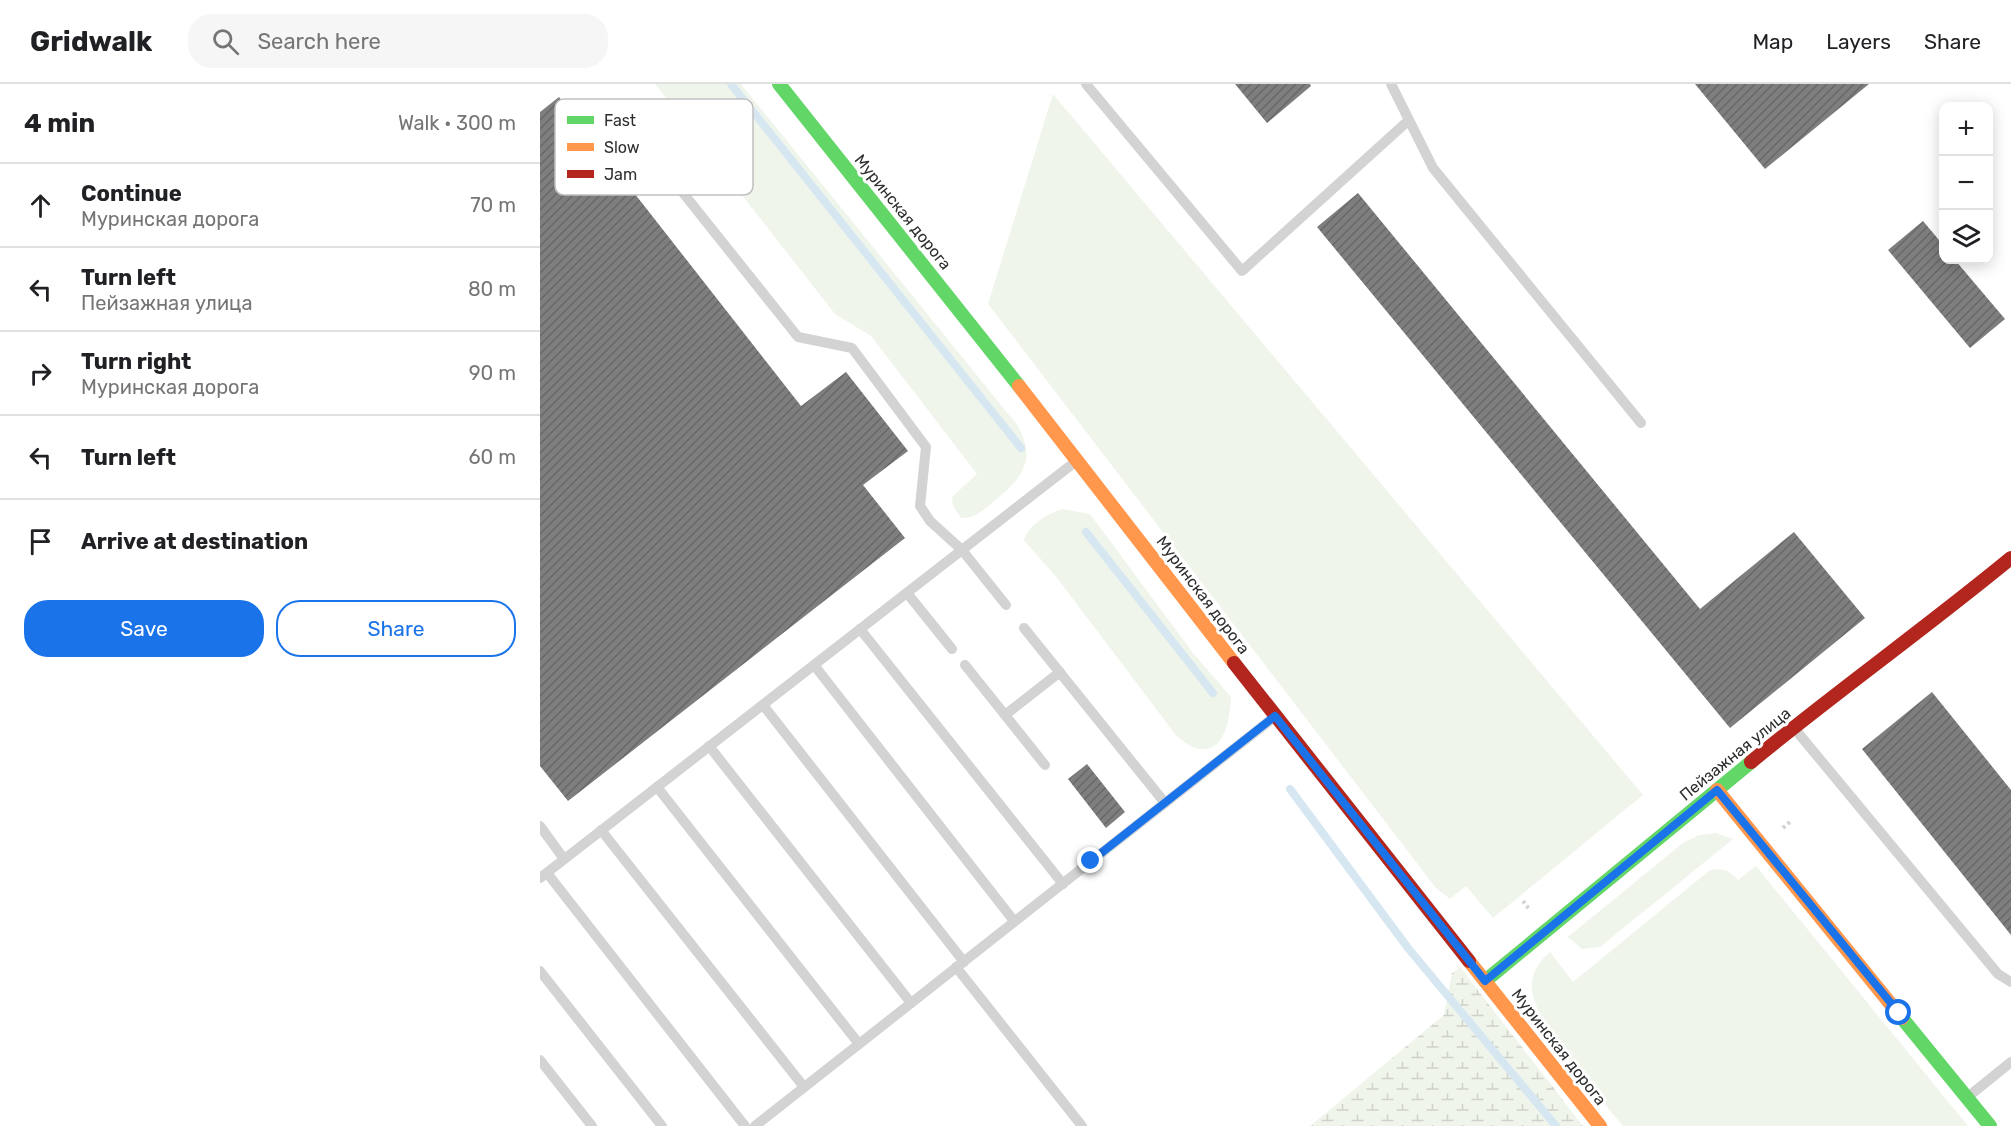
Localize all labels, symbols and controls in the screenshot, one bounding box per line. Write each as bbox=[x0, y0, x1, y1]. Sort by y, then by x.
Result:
search box bbox=[188, 14, 608, 68]
text: Gridwalk bbox=[30, 25, 152, 58]
icon: search bbox=[209, 25, 242, 58]
text: Search here bbox=[257, 28, 381, 55]
text: Map bbox=[1752, 29, 1793, 54]
text: Layers bbox=[1826, 29, 1891, 54]
text: Share bbox=[1924, 29, 1981, 54]
legend bbox=[555, 99, 753, 195]
map controls bbox=[1939, 102, 1993, 264]
button: + bbox=[1939, 102, 1993, 156]
text: 4 min bbox=[24, 108, 95, 139]
text: Walk · 300 m bbox=[398, 111, 516, 135]
text: Fast bbox=[604, 111, 636, 130]
text: Slow bbox=[604, 138, 640, 157]
street label: Муринская дорога bbox=[851, 151, 955, 273]
button: − bbox=[1939, 156, 1993, 210]
text: Jam bbox=[604, 165, 637, 184]
text: Continue bbox=[81, 180, 182, 207]
icon: ahead bbox=[24, 189, 57, 222]
text: 70 m bbox=[470, 193, 516, 217]
text: Муринская дорога bbox=[81, 207, 259, 231]
button: layers bbox=[1939, 210, 1993, 264]
text: Turn left bbox=[81, 264, 176, 291]
icon: left bbox=[24, 273, 57, 306]
text: 80 m bbox=[468, 277, 516, 301]
text: Пейзажная улица bbox=[81, 291, 252, 315]
text: Turn right bbox=[81, 348, 191, 375]
icon: right bbox=[24, 357, 57, 390]
text: 90 m bbox=[469, 361, 516, 385]
text: Муринская дорога bbox=[81, 375, 259, 399]
icon: left bbox=[24, 441, 57, 474]
text: Turn left bbox=[81, 444, 176, 471]
text: 60 m bbox=[469, 445, 516, 469]
icon: arrive bbox=[24, 525, 57, 558]
text: Arrive at destination bbox=[81, 528, 308, 555]
street label: Муринская дорога bbox=[1153, 532, 1253, 658]
button: Save bbox=[24, 600, 264, 657]
button: Share bbox=[276, 600, 516, 657]
street label: Пейзажная улица bbox=[1676, 703, 1794, 805]
route end bbox=[1077, 847, 1103, 873]
street label: Муринская дорога bbox=[1508, 985, 1610, 1109]
route start bbox=[1885, 999, 1911, 1025]

